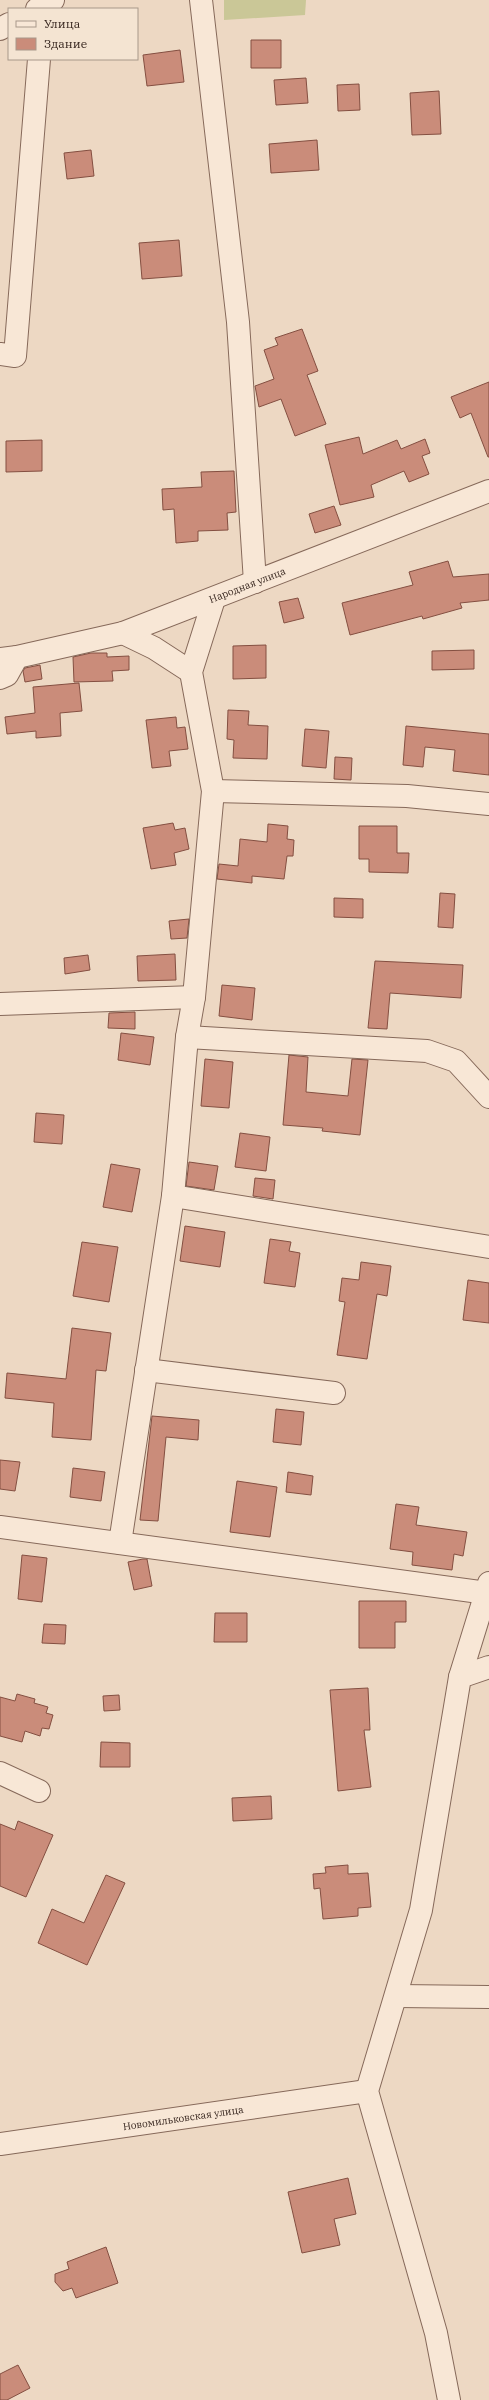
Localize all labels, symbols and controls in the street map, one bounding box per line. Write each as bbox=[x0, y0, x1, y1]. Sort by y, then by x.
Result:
legend bbox=[8, 8, 138, 60]
text: Улица bbox=[44, 16, 81, 31]
text: Здание bbox=[44, 36, 87, 51]
street label: Народная улица bbox=[207, 564, 288, 606]
street label: Новомильковская улица bbox=[122, 2102, 245, 2133]

